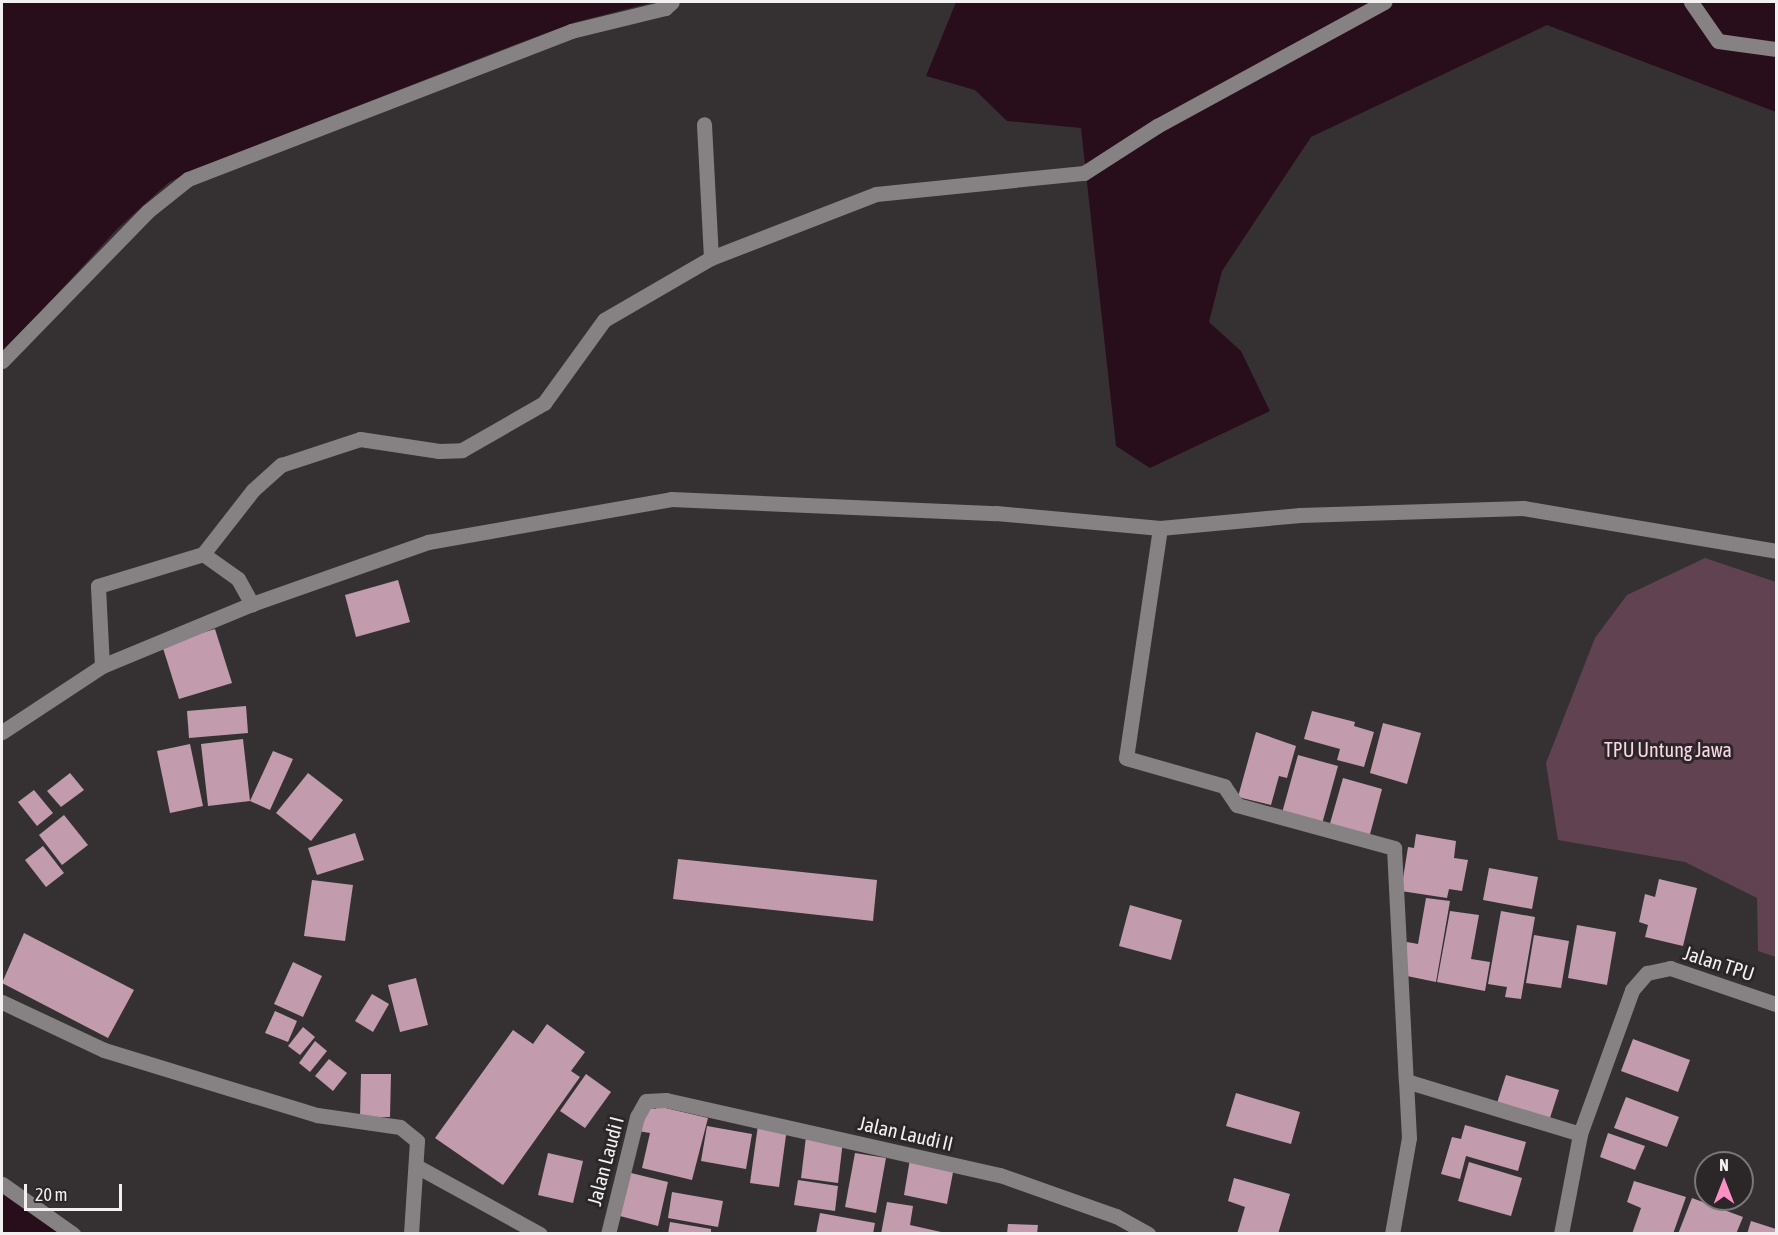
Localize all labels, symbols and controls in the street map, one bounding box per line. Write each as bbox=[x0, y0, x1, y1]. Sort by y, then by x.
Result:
park label: TPU Untung Jawa bbox=[1604, 737, 1732, 761]
street label: Jalan TPU bbox=[1681, 940, 1757, 986]
street label: Jalan Laudi II bbox=[856, 1110, 956, 1156]
street label: Jalan Laudi I bbox=[582, 1114, 628, 1208]
north arrow bbox=[1694, 1151, 1754, 1211]
text: N bbox=[1719, 1156, 1729, 1174]
scale bar bbox=[27, 1172, 124, 1210]
text: 20 m bbox=[35, 1184, 67, 1205]

